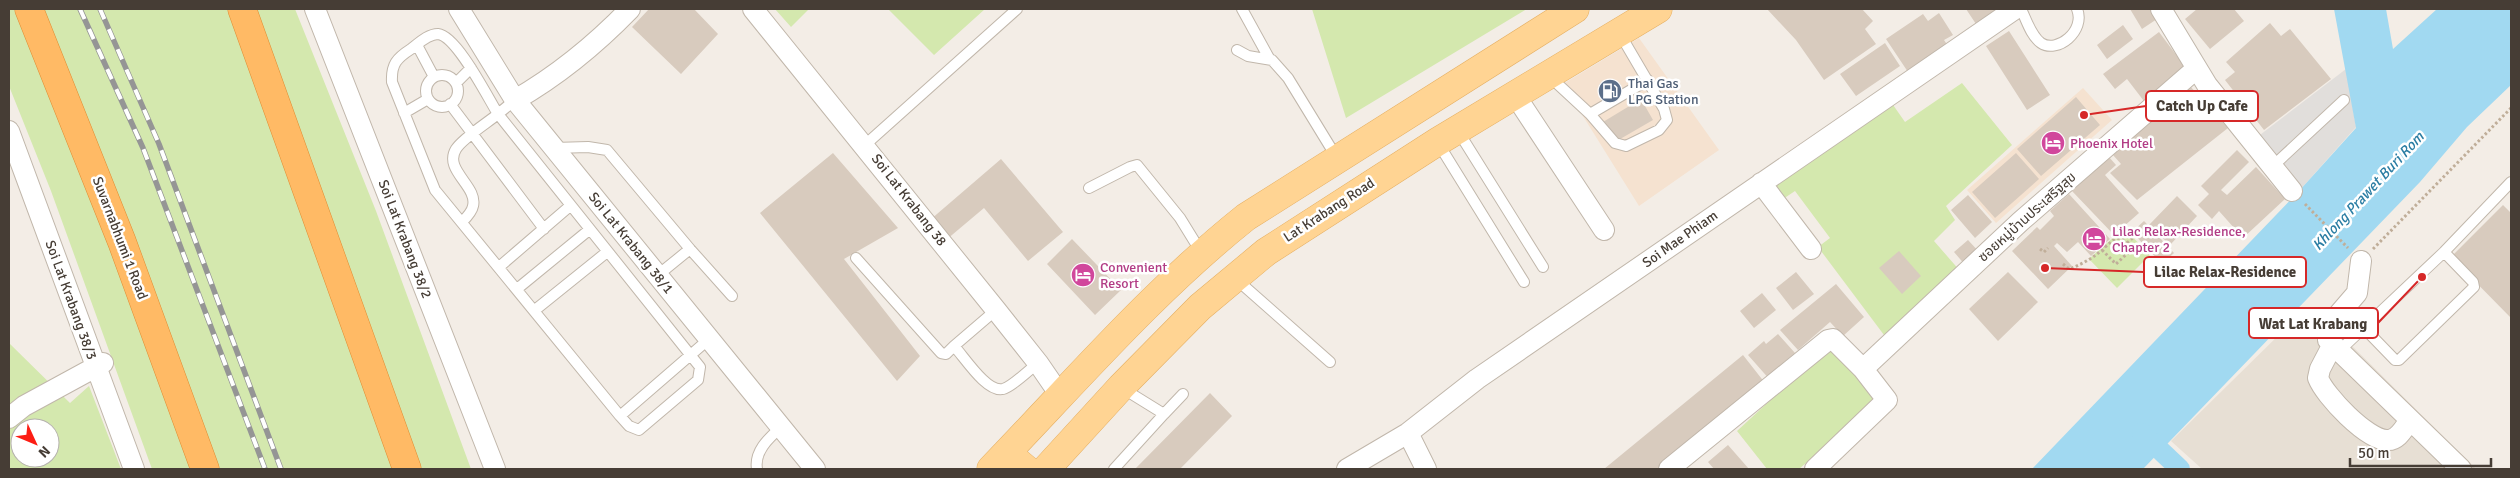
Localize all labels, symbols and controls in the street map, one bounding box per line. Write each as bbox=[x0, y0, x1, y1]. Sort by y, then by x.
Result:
place label: Thai Gas LPG Station bbox=[1628, 75, 1699, 108]
fuel station icon: Thai Gas LPG Station bbox=[1597, 78, 1623, 104]
callout: Catch Up Cafe bbox=[2146, 91, 2258, 121]
text: Catch Up Cafe bbox=[2156, 97, 2248, 115]
water label: Khlong Prawet Buri Rom bbox=[2308, 127, 2428, 254]
hotel icon: Phoenix Hotel bbox=[2040, 130, 2066, 156]
place label: Phoenix Hotel bbox=[2070, 135, 2153, 152]
street label: Soi Lat Krabang 38 bbox=[868, 151, 950, 249]
street label: ซอยหมู่บ้านประเสริฐสุข bbox=[1975, 169, 2079, 265]
street label: Suvarnabhumi 1 Road bbox=[89, 174, 151, 302]
street label: Lat Krabang Road bbox=[1280, 174, 1378, 246]
street label: Soi Lat Krabang 38/2 bbox=[375, 177, 435, 301]
street label: Soi Lat Krabang 38/1 bbox=[585, 189, 677, 297]
street label: Soi Mae Phiam bbox=[1639, 207, 1721, 271]
place label: Lilac Relax-Residence, Chapter 2 bbox=[2112, 223, 2246, 256]
hotel icon: Lilac Relax-Residence, Chapter 2 bbox=[2081, 226, 2107, 252]
street label: Soi Lat Krabang 38/3 bbox=[42, 238, 100, 362]
callout: Lilac Relax-Residence bbox=[2144, 257, 2306, 287]
place label: Convenient Resort bbox=[1100, 259, 1167, 292]
hotel icon: Convenient Resort bbox=[1070, 262, 1096, 288]
text: Lilac Relax-Residence bbox=[2154, 263, 2296, 281]
callout: Wat Lat Krabang bbox=[2249, 308, 2378, 338]
text: Wat Lat Krabang bbox=[2259, 315, 2367, 333]
north arrow bbox=[10, 418, 60, 468]
scale bar bbox=[2350, 436, 2491, 468]
text: N bbox=[34, 442, 53, 461]
text: 50 m bbox=[2358, 444, 2389, 462]

